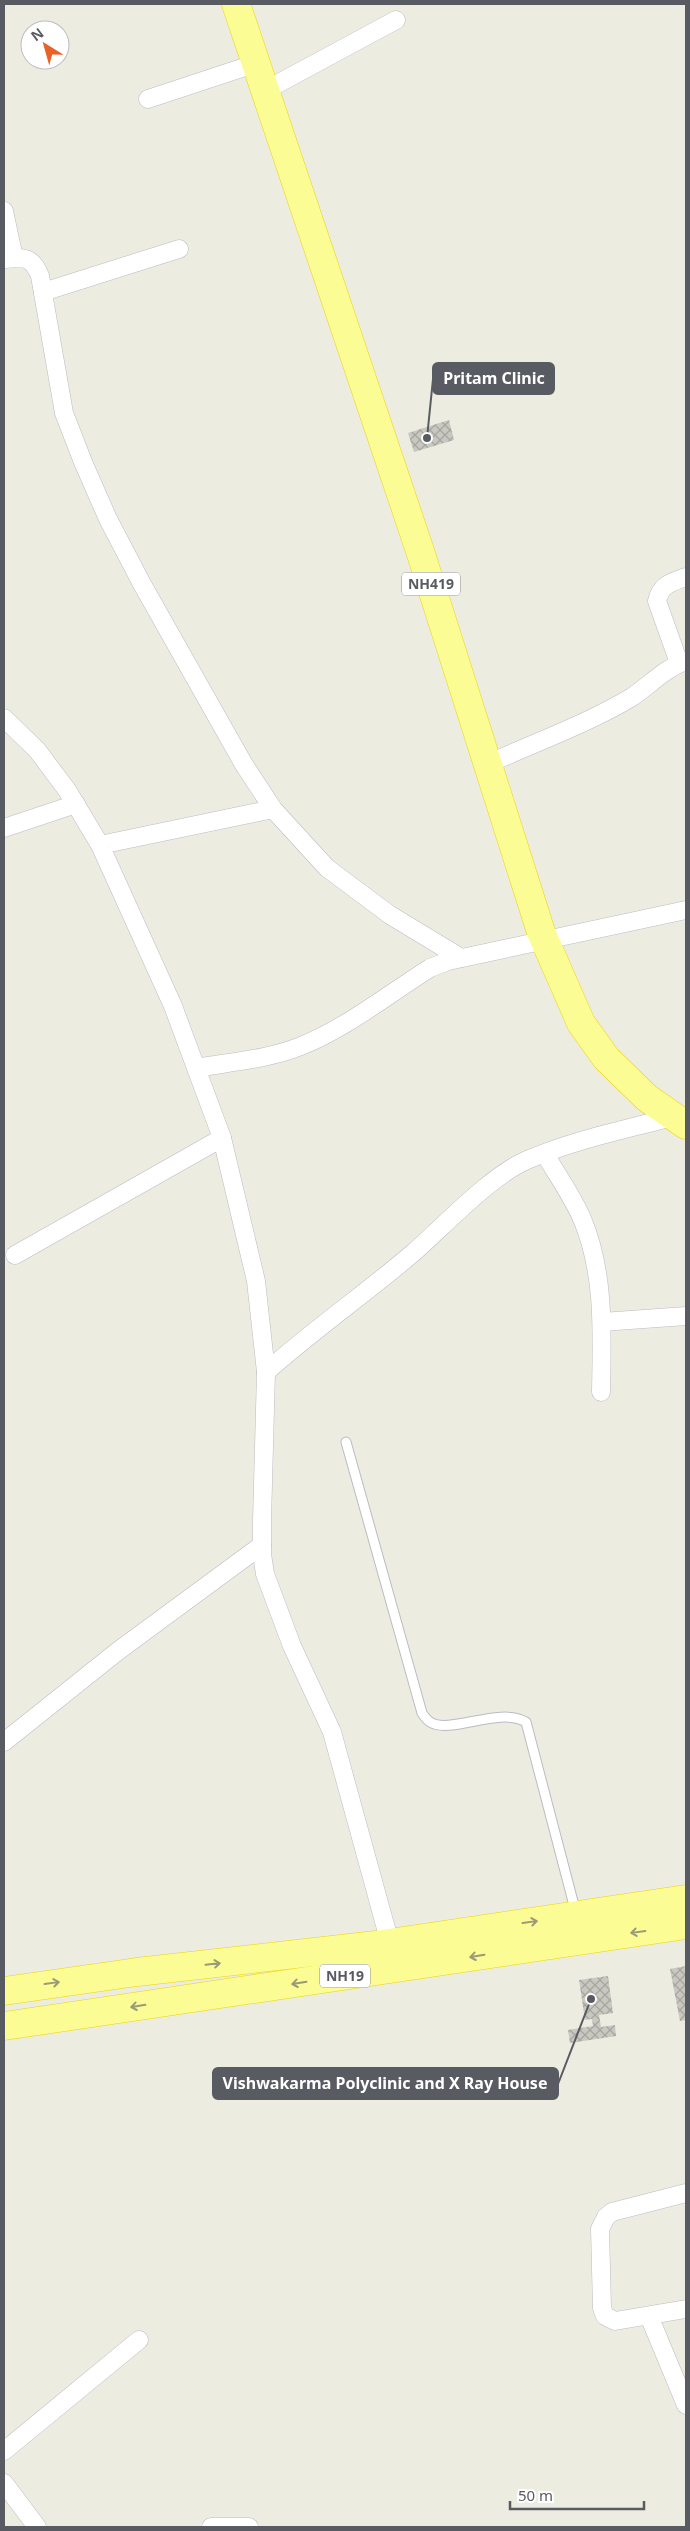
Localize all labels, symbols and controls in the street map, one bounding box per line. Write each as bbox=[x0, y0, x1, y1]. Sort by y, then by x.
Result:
north arrow bbox=[20, 20, 70, 70]
text: N bbox=[27, 23, 47, 45]
callout: Pritam Clinic bbox=[433, 363, 554, 394]
text: Pritam Clinic bbox=[443, 367, 545, 389]
road number: NH419 bbox=[402, 572, 460, 596]
one-way arrow bbox=[522, 1916, 538, 1926]
one-way arrow bbox=[630, 1927, 646, 1937]
one-way arrow bbox=[470, 1951, 486, 1961]
one-way arrow bbox=[205, 1959, 221, 1969]
road number: NH19 bbox=[320, 1964, 370, 1988]
one-way arrow bbox=[44, 1978, 60, 1988]
one-way arrow bbox=[292, 1978, 308, 1988]
one-way arrow bbox=[131, 2001, 147, 2011]
callout: Vishwakarma Polyclinic and X Ray House bbox=[213, 2068, 558, 2099]
text: Vishwakarma Polyclinic and X Ray House bbox=[223, 2072, 547, 2094]
scale bar bbox=[510, 2478, 644, 2510]
text: 50 m bbox=[518, 2485, 553, 2505]

